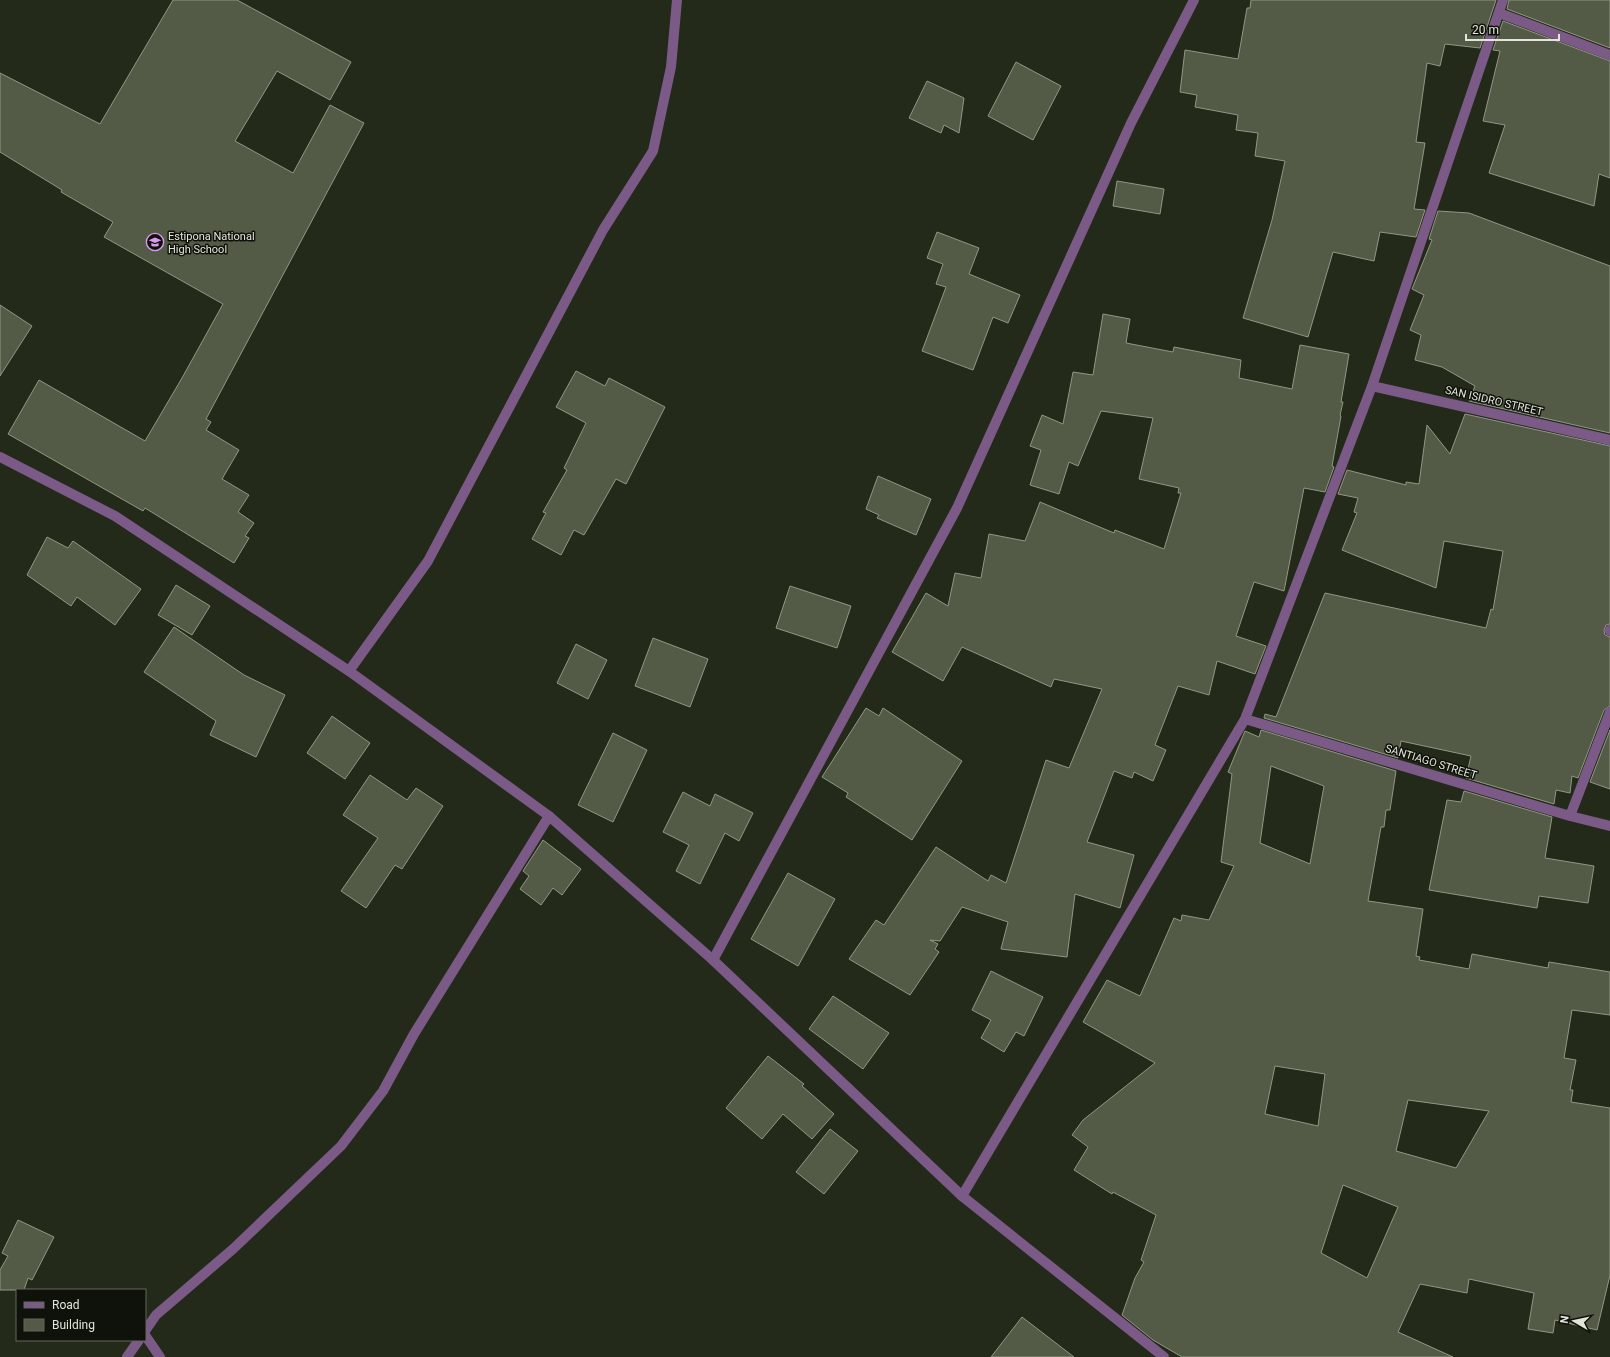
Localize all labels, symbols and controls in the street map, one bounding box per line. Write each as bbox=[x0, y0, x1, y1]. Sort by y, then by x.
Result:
scale bar bbox=[1466, 16, 1559, 42]
text: 20 m bbox=[1472, 23, 1499, 37]
place label: Estipona National High School bbox=[168, 230, 255, 256]
school or university icon: Estipona National High School bbox=[145, 232, 165, 252]
street label: SAN ISIDRO STREET bbox=[1444, 383, 1545, 419]
street label: SANTIAGO STREET bbox=[1384, 742, 1479, 782]
legend bbox=[16, 1289, 146, 1341]
text: Road bbox=[52, 1298, 80, 1312]
north arrow bbox=[1554, 1301, 1594, 1341]
text: N bbox=[1558, 1314, 1572, 1324]
text: Building bbox=[52, 1318, 95, 1332]

